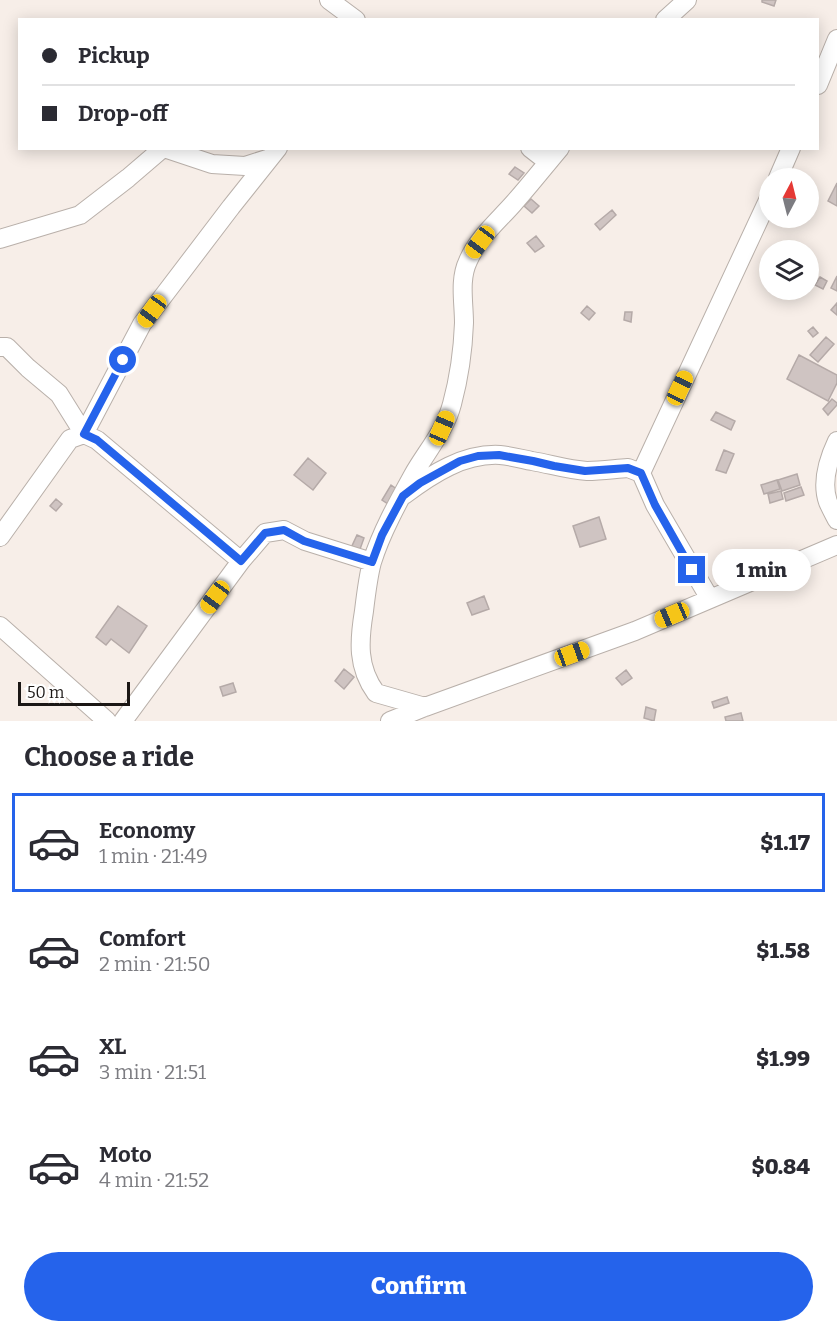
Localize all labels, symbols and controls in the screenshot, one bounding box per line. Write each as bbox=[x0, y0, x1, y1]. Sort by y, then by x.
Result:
text: Pickup bbox=[78, 42, 150, 69]
text: Drop-off bbox=[78, 100, 168, 127]
north arrow bbox=[759, 168, 819, 228]
map controls bbox=[759, 168, 819, 300]
car bbox=[462, 222, 498, 262]
button: layers bbox=[759, 240, 819, 300]
car bbox=[134, 291, 170, 331]
route start bbox=[109, 346, 136, 373]
car bbox=[664, 368, 696, 408]
car bbox=[427, 408, 457, 448]
callout: 1 min bbox=[713, 549, 812, 591]
route end bbox=[678, 556, 705, 583]
text: 1 min bbox=[736, 558, 787, 582]
car bbox=[197, 577, 233, 617]
car bbox=[652, 600, 692, 630]
car bbox=[552, 639, 592, 669]
scale bar bbox=[18, 679, 130, 706]
text: 50 m bbox=[27, 683, 64, 702]
text: Choose a ride bbox=[24, 741, 194, 773]
icon: car bbox=[27, 816, 81, 870]
text: Economy bbox=[99, 817, 195, 844]
text: $1.17 bbox=[760, 829, 810, 856]
text: 1 min · 21:49 bbox=[99, 844, 208, 868]
icon: car bbox=[27, 924, 81, 978]
text: Comfort bbox=[99, 925, 186, 952]
text: $1.58 bbox=[756, 937, 810, 964]
text: 2 min · 21:50 bbox=[99, 952, 211, 976]
icon: car bbox=[27, 1032, 81, 1086]
text: XL bbox=[99, 1033, 126, 1060]
text: $1.99 bbox=[756, 1045, 810, 1072]
text: 3 min · 21:51 bbox=[99, 1060, 206, 1084]
icon: car bbox=[27, 1140, 81, 1194]
text: Moto bbox=[99, 1141, 152, 1168]
text: $0.84 bbox=[752, 1153, 810, 1180]
text: 4 min · 21:52 bbox=[99, 1168, 209, 1192]
button: Confirm bbox=[24, 1252, 813, 1321]

